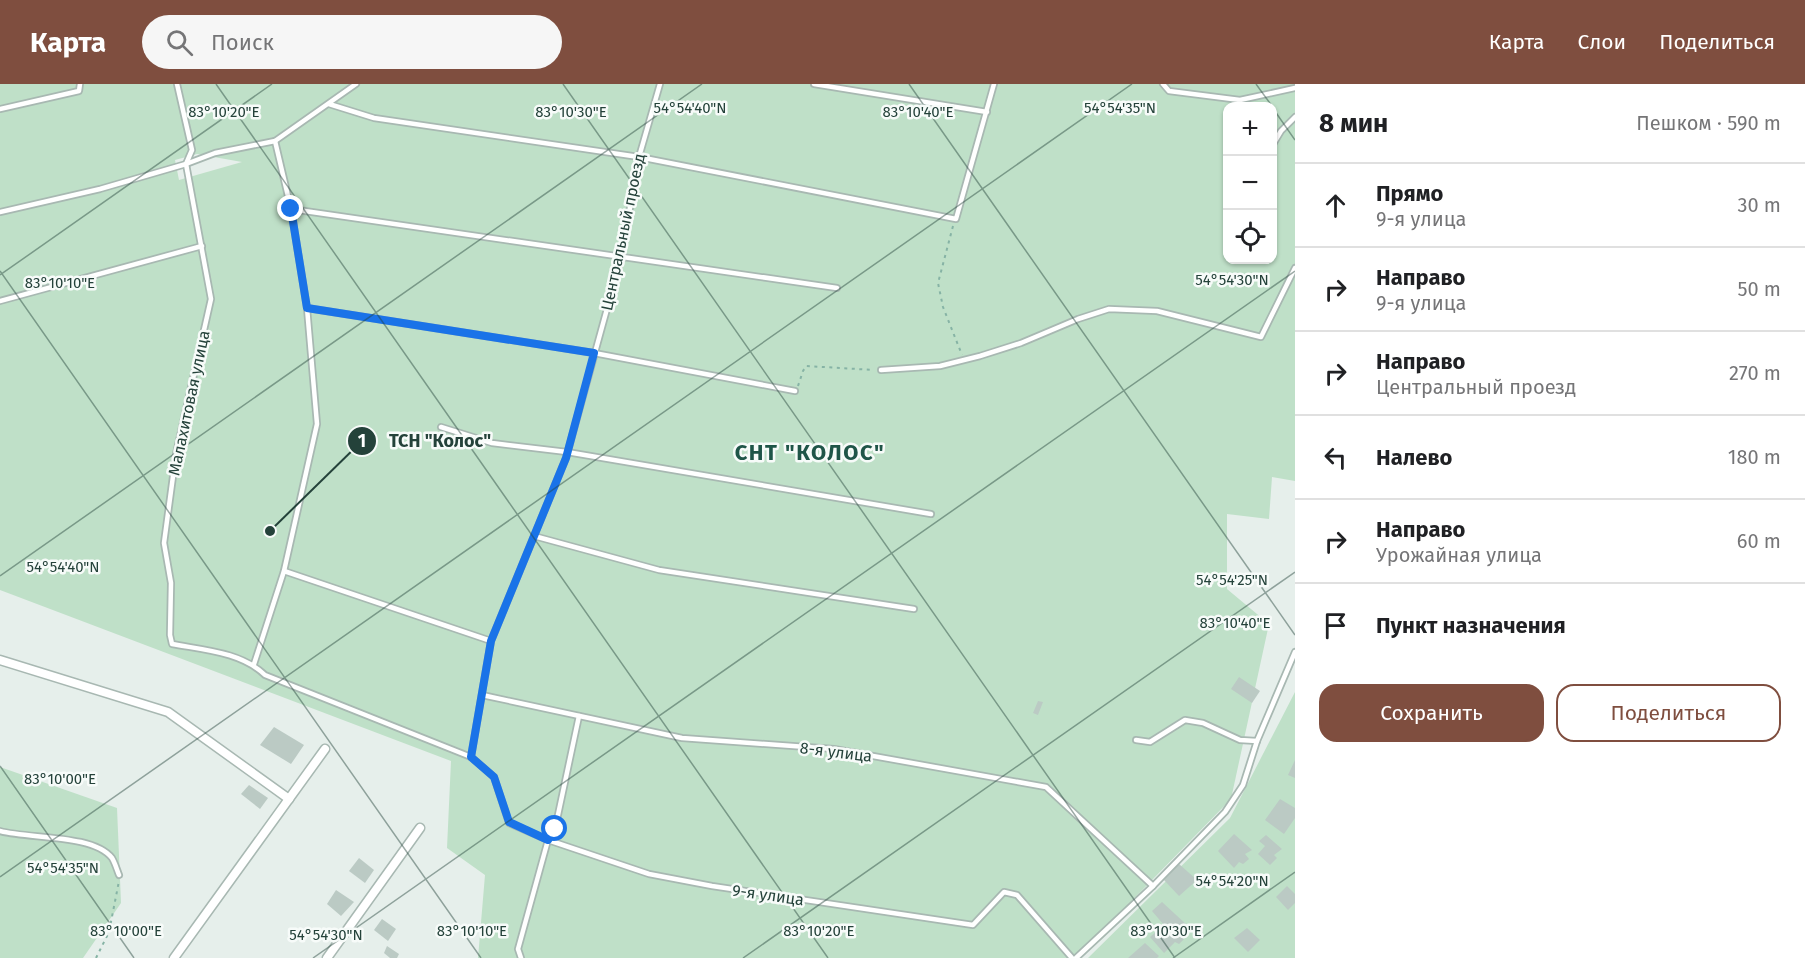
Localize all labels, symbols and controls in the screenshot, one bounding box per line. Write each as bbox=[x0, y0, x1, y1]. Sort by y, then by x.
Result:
search box bbox=[142, 15, 562, 69]
text: Карта bbox=[30, 26, 106, 59]
icon: search bbox=[163, 26, 196, 59]
text: Поиск bbox=[211, 29, 274, 56]
text: Карта bbox=[1489, 29, 1545, 55]
text: Слои bbox=[1578, 29, 1626, 55]
text: Поделиться bbox=[1659, 29, 1775, 55]
text: 54°54'40"N bbox=[653, 99, 727, 117]
text: 54°54'35"N bbox=[1084, 99, 1156, 117]
map controls bbox=[1223, 102, 1277, 264]
button: + bbox=[1223, 102, 1277, 156]
text: 83°10'20"E bbox=[188, 103, 260, 121]
text: 83°10'30"E bbox=[535, 103, 607, 121]
text: 83°10'40"E bbox=[882, 103, 954, 121]
text: 8 мин bbox=[1319, 108, 1388, 139]
text: Пешком · 590 m bbox=[1636, 111, 1781, 135]
street label: Центральный проезд bbox=[597, 152, 649, 312]
button: − bbox=[1223, 156, 1277, 210]
text: Прямо bbox=[1376, 180, 1443, 207]
icon: ahead bbox=[1319, 189, 1352, 222]
text: 30 m bbox=[1737, 193, 1781, 217]
route end bbox=[277, 195, 303, 221]
text: 9-я улица bbox=[1376, 207, 1466, 231]
button: locate bbox=[1223, 210, 1277, 264]
text: Направо bbox=[1376, 264, 1465, 291]
text: 54°54'30"N bbox=[1195, 271, 1269, 289]
icon: right bbox=[1319, 273, 1352, 306]
text: 83°10'10"E bbox=[25, 274, 95, 292]
text: 50 m bbox=[1737, 277, 1781, 301]
text: 9-я улица bbox=[1376, 291, 1466, 315]
street label: Малахитовая улица bbox=[164, 329, 214, 477]
text: Направо bbox=[1376, 348, 1465, 375]
icon: right bbox=[1319, 357, 1352, 390]
text: 270 m bbox=[1729, 361, 1781, 385]
text: Центральный проезд bbox=[1376, 375, 1576, 399]
callout: ТСН "Колос" bbox=[347, 423, 503, 459]
text: 1 bbox=[358, 430, 366, 452]
text: ТСН "Колос" bbox=[389, 430, 491, 452]
district label: СНТ "КОЛОС" bbox=[735, 439, 885, 466]
icon: left bbox=[1319, 441, 1352, 474]
text: Налево bbox=[1376, 444, 1452, 471]
text: 180 m bbox=[1728, 445, 1781, 469]
text: Направо bbox=[1376, 516, 1465, 543]
icon: right bbox=[1319, 525, 1352, 558]
text: 60 m bbox=[1737, 529, 1781, 553]
text: Урожайная улица bbox=[1376, 543, 1542, 567]
text: 54°54'40"N bbox=[26, 558, 100, 576]
text: 54°54'25"N bbox=[1196, 571, 1268, 589]
icon: arrive bbox=[1319, 609, 1352, 642]
text: Пункт назначения bbox=[1376, 612, 1566, 639]
text: 83°10'40"E bbox=[1199, 614, 1271, 632]
button: Сохранить bbox=[1319, 684, 1544, 742]
button: Поделиться bbox=[1556, 684, 1781, 742]
street label: 8-я улица bbox=[799, 738, 873, 766]
text: 83°10'00"E bbox=[24, 770, 96, 788]
route start bbox=[541, 815, 567, 841]
text: 54°54'35"N bbox=[27, 859, 99, 877]
text: 54°54'20"N bbox=[1195, 872, 1269, 890]
street label: 9-я улица bbox=[731, 881, 805, 909]
text: 83°10'00"E bbox=[90, 922, 162, 940]
text: 83°10'10"E bbox=[437, 922, 507, 940]
text: 83°10'20"E bbox=[783, 922, 855, 940]
text: 83°10'30"E bbox=[1130, 922, 1202, 940]
text: 54°54'30"N bbox=[289, 926, 363, 944]

